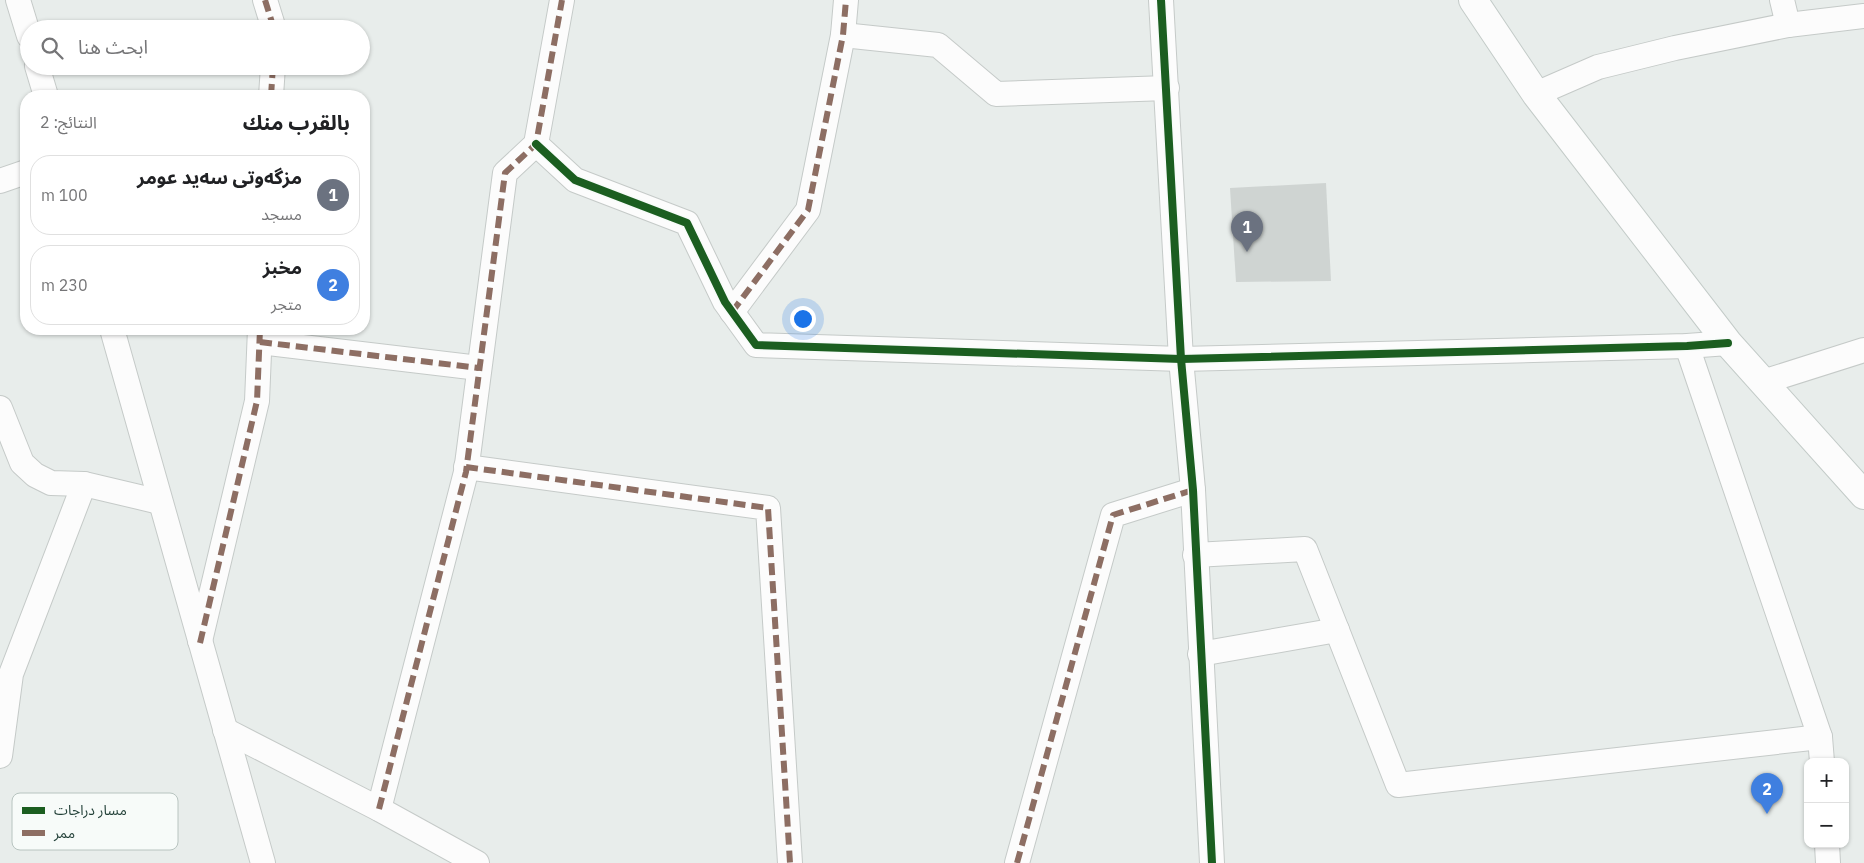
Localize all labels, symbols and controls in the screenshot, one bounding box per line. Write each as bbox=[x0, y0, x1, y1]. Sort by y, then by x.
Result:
search box bbox=[20, 20, 370, 75]
icon: search bbox=[38, 34, 66, 62]
text: ابحث هنا bbox=[78, 35, 148, 59]
text: بالقرب منك bbox=[243, 108, 350, 136]
text: النتائج: 2 bbox=[40, 112, 97, 132]
text: مزگەوتی سەید عومر bbox=[137, 165, 302, 189]
text: 100 m bbox=[41, 185, 88, 205]
text: 1 bbox=[328, 185, 338, 205]
text: مسجد bbox=[261, 204, 302, 224]
pin: 1 bbox=[1231, 211, 1263, 252]
text: مخبز bbox=[263, 255, 302, 279]
text: 230 m bbox=[41, 275, 88, 295]
text: 2 bbox=[328, 275, 338, 295]
text: متجر bbox=[271, 294, 302, 314]
your location bbox=[790, 306, 816, 332]
map controls bbox=[1804, 758, 1849, 848]
button: + bbox=[1804, 758, 1849, 803]
pin: 2 bbox=[1751, 773, 1783, 814]
legend bbox=[12, 793, 178, 850]
text: مسار دراجات bbox=[54, 801, 127, 819]
button: − bbox=[1804, 803, 1849, 848]
text: ممر bbox=[53, 824, 75, 842]

